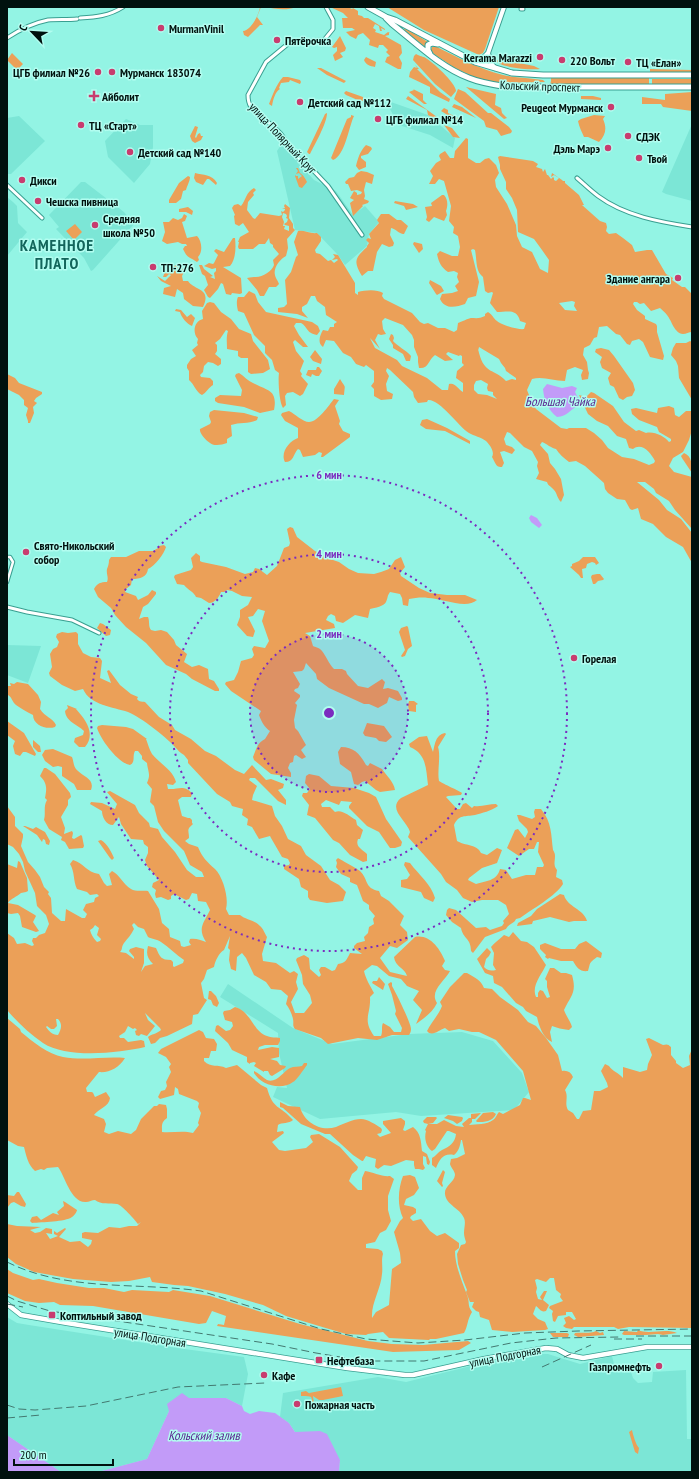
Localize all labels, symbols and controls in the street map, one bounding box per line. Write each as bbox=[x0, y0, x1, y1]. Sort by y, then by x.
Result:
north arrow bbox=[12, 12, 52, 52]
place label: MurmanVinil bbox=[169, 21, 224, 36]
text: С bbox=[16, 23, 30, 33]
marker: MurmanVinil bbox=[156, 23, 166, 33]
place label: Пятёрочка bbox=[285, 33, 331, 48]
marker: Пятёрочка bbox=[272, 35, 282, 45]
place label: Kerama Marazzi bbox=[464, 50, 532, 65]
marker: Kerama Marazzi bbox=[535, 52, 545, 62]
place label: 220 Вольт bbox=[570, 53, 616, 68]
marker: 220 Вольт bbox=[557, 55, 567, 65]
place label: ТЦ «Елан» bbox=[636, 55, 681, 70]
marker: ТЦ «Елан» bbox=[623, 57, 633, 67]
place label: ЦГБ филиал №26 bbox=[13, 65, 90, 80]
place label: Мурманск 183074 bbox=[120, 65, 201, 80]
marker: ЦГБ филиал №26 bbox=[93, 67, 103, 77]
marker: Мурманск 183074 bbox=[107, 67, 117, 77]
street label: Кольский проспект bbox=[500, 77, 581, 95]
place label: Айболит bbox=[101, 89, 140, 104]
marker: Айболит bbox=[89, 91, 99, 101]
place label: Детский сад №112 bbox=[308, 95, 391, 110]
marker: Детский сад №112 bbox=[295, 97, 305, 107]
street label: улица Полярный Круг bbox=[246, 99, 320, 177]
place label: Peugeot Мурманск bbox=[521, 100, 603, 115]
marker: Peugeot Мурманск bbox=[606, 102, 616, 112]
place label: ЦГБ филиал №14 bbox=[386, 112, 463, 127]
marker: ЦГБ филиал №14 bbox=[373, 114, 383, 124]
place label: ТЦ «Старт» bbox=[89, 118, 137, 133]
marker: ТЦ «Старт» bbox=[76, 120, 86, 130]
place label: СДЭК bbox=[636, 129, 661, 144]
marker: СДЭК bbox=[623, 131, 633, 141]
place label: Дэль Марэ bbox=[553, 141, 600, 156]
marker: Дэль Марэ bbox=[603, 143, 613, 153]
place label: Детский сад №140 bbox=[138, 145, 221, 160]
marker: Детский сад №140 bbox=[125, 147, 135, 157]
place label: Твой bbox=[647, 151, 667, 166]
marker: Твой bbox=[634, 153, 644, 163]
place label: Дикси bbox=[30, 173, 57, 188]
marker: Дикси bbox=[17, 175, 27, 185]
place label: Чешска пивница bbox=[46, 194, 118, 209]
marker: Чешска пивница bbox=[33, 196, 43, 206]
place label: Средняя школа №50 bbox=[103, 211, 155, 240]
marker: Средняя школа №50 bbox=[90, 220, 100, 230]
district label: КАМЕННОЕ ПЛАТО bbox=[20, 235, 94, 273]
place label: ТП-276 bbox=[161, 260, 194, 275]
marker: ТП-276 bbox=[148, 262, 158, 272]
place label: Здание ангара bbox=[607, 271, 670, 286]
marker: Здание ангара bbox=[673, 273, 683, 283]
water label: Большая Чайка bbox=[525, 393, 596, 410]
text: 6 мин bbox=[316, 467, 342, 482]
place label: Свято-Никольский собор bbox=[34, 538, 115, 567]
text: 4 мин bbox=[316, 546, 342, 561]
marker: Свято-Никольский собор bbox=[21, 547, 31, 557]
text: 2 мин bbox=[316, 626, 342, 641]
place label: Горелая bbox=[582, 651, 616, 666]
marker: Горелая bbox=[569, 653, 579, 663]
centre of rings bbox=[322, 706, 336, 720]
place label: Коптильный завод bbox=[60, 1308, 142, 1323]
marker: Коптильный завод bbox=[47, 1310, 57, 1320]
street label: улица Подгорная bbox=[113, 1324, 187, 1350]
street label: улица Подгорная bbox=[468, 1342, 542, 1370]
place label: Нефтебаза bbox=[327, 1353, 374, 1368]
marker: Нефтебаза bbox=[314, 1355, 324, 1365]
place label: Газпромнефть bbox=[589, 1359, 651, 1374]
marker: Газпромнефть bbox=[654, 1361, 664, 1371]
place label: Кафе bbox=[272, 1368, 295, 1383]
marker: Кафе bbox=[259, 1370, 269, 1380]
place label: Пожарная часть bbox=[305, 1397, 375, 1412]
marker: Пожарная часть bbox=[292, 1399, 302, 1409]
water label: Кольский залив bbox=[168, 1427, 240, 1444]
scale bar bbox=[14, 1441, 113, 1467]
text: 200 m bbox=[20, 1447, 47, 1462]

